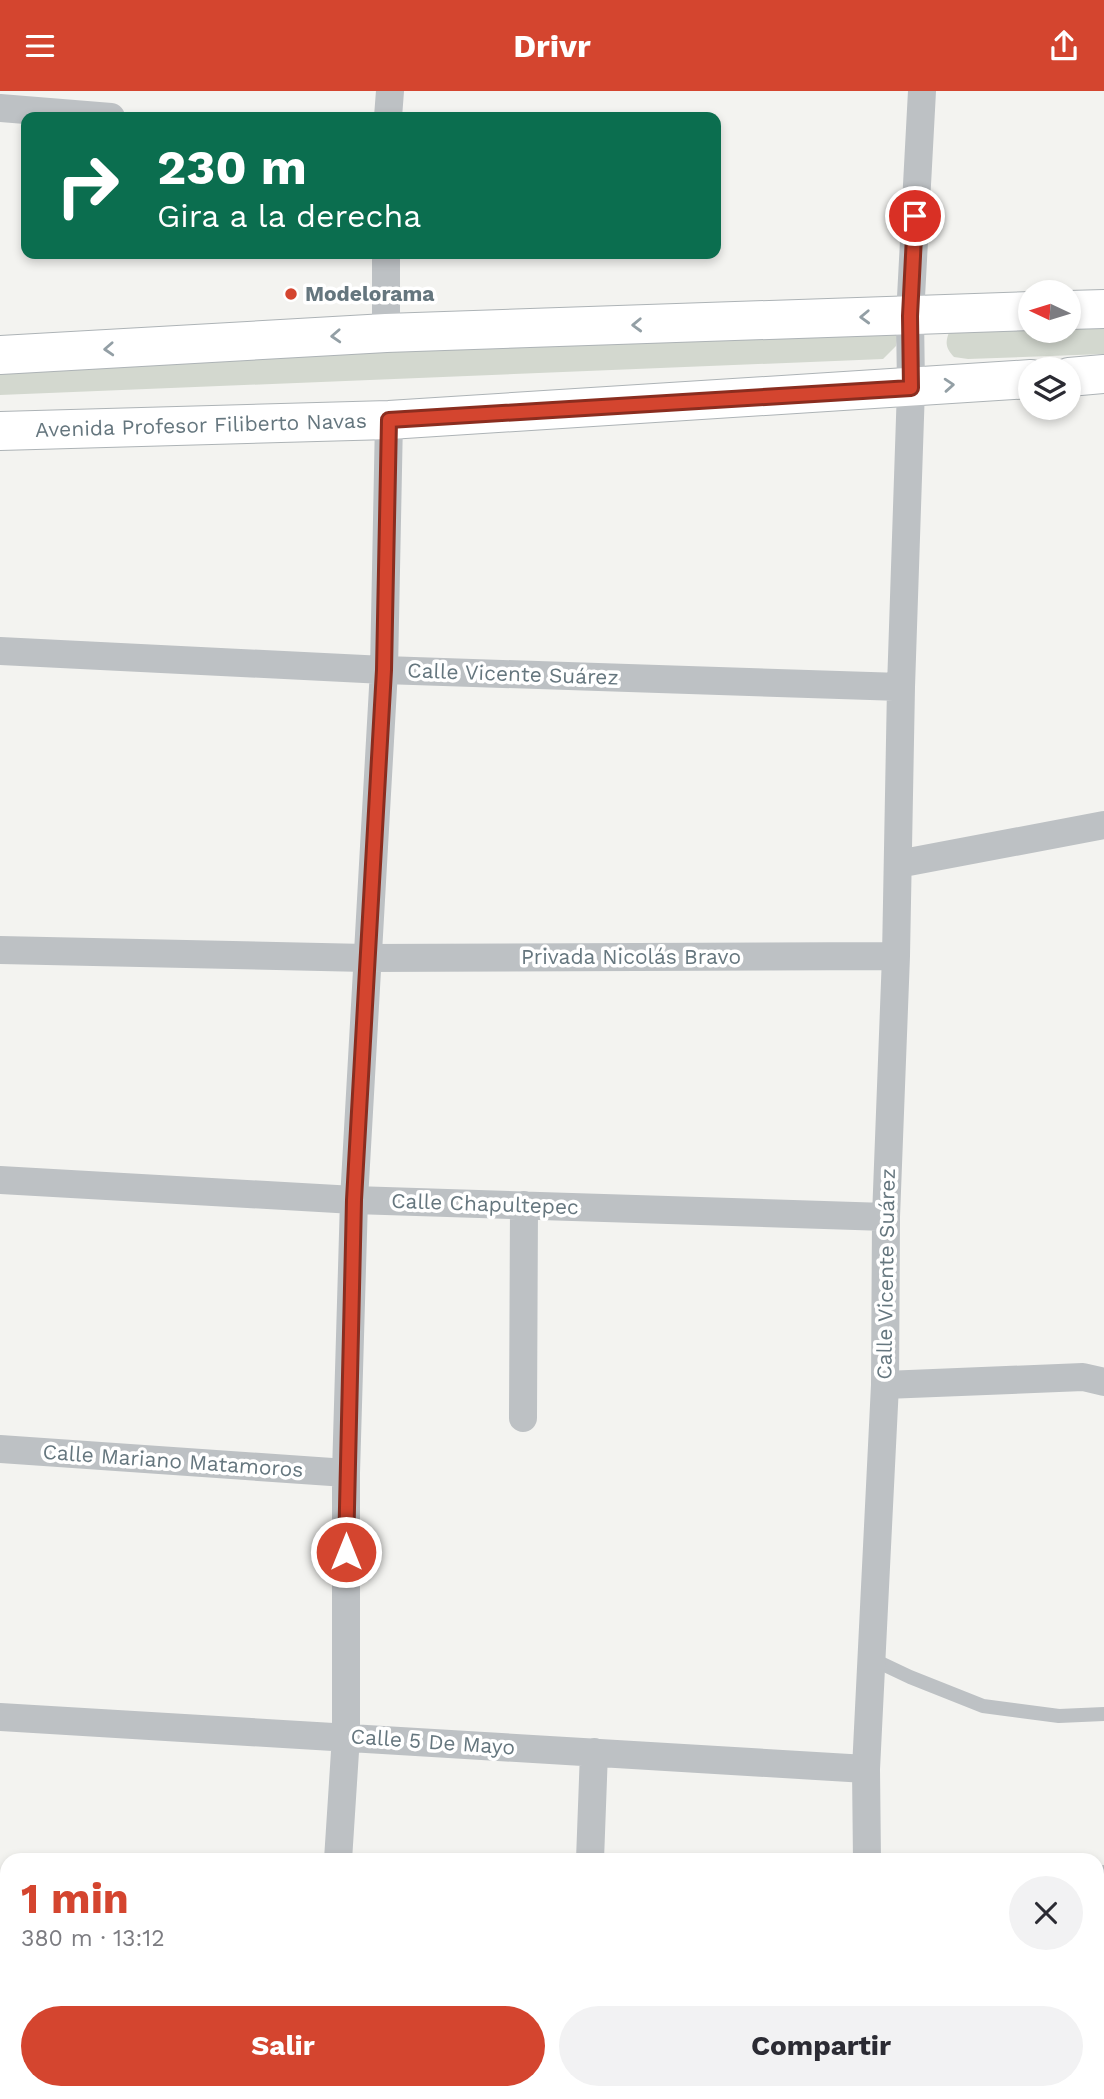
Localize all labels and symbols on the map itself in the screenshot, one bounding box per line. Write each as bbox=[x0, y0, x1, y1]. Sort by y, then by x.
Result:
pin bbox=[885, 186, 945, 246]
north arrow bbox=[1018, 280, 1082, 343]
place label: Modelorama bbox=[305, 281, 435, 306]
marker: Modelorama bbox=[283, 286, 299, 302]
one-way arrow bbox=[859, 309, 869, 325]
one-way arrow bbox=[631, 317, 642, 332]
one-way arrow bbox=[331, 328, 342, 343]
one-way arrow bbox=[104, 341, 115, 356]
one-way arrow bbox=[944, 378, 955, 393]
street label: Avenida Profesor Filiberto Navas bbox=[35, 408, 367, 442]
street label: Calle Vicente Suárez bbox=[407, 657, 619, 690]
street label: Privada Nicolás Bravo bbox=[521, 944, 741, 969]
street label: Calle Vicente Suárez bbox=[871, 1168, 900, 1380]
street label: Calle Chapultepec bbox=[391, 1188, 579, 1219]
street label: Calle Mariano Matamoros bbox=[42, 1439, 304, 1482]
position arrow bbox=[309, 1515, 383, 1589]
street label: Calle 5 De Mayo bbox=[350, 1723, 516, 1760]

